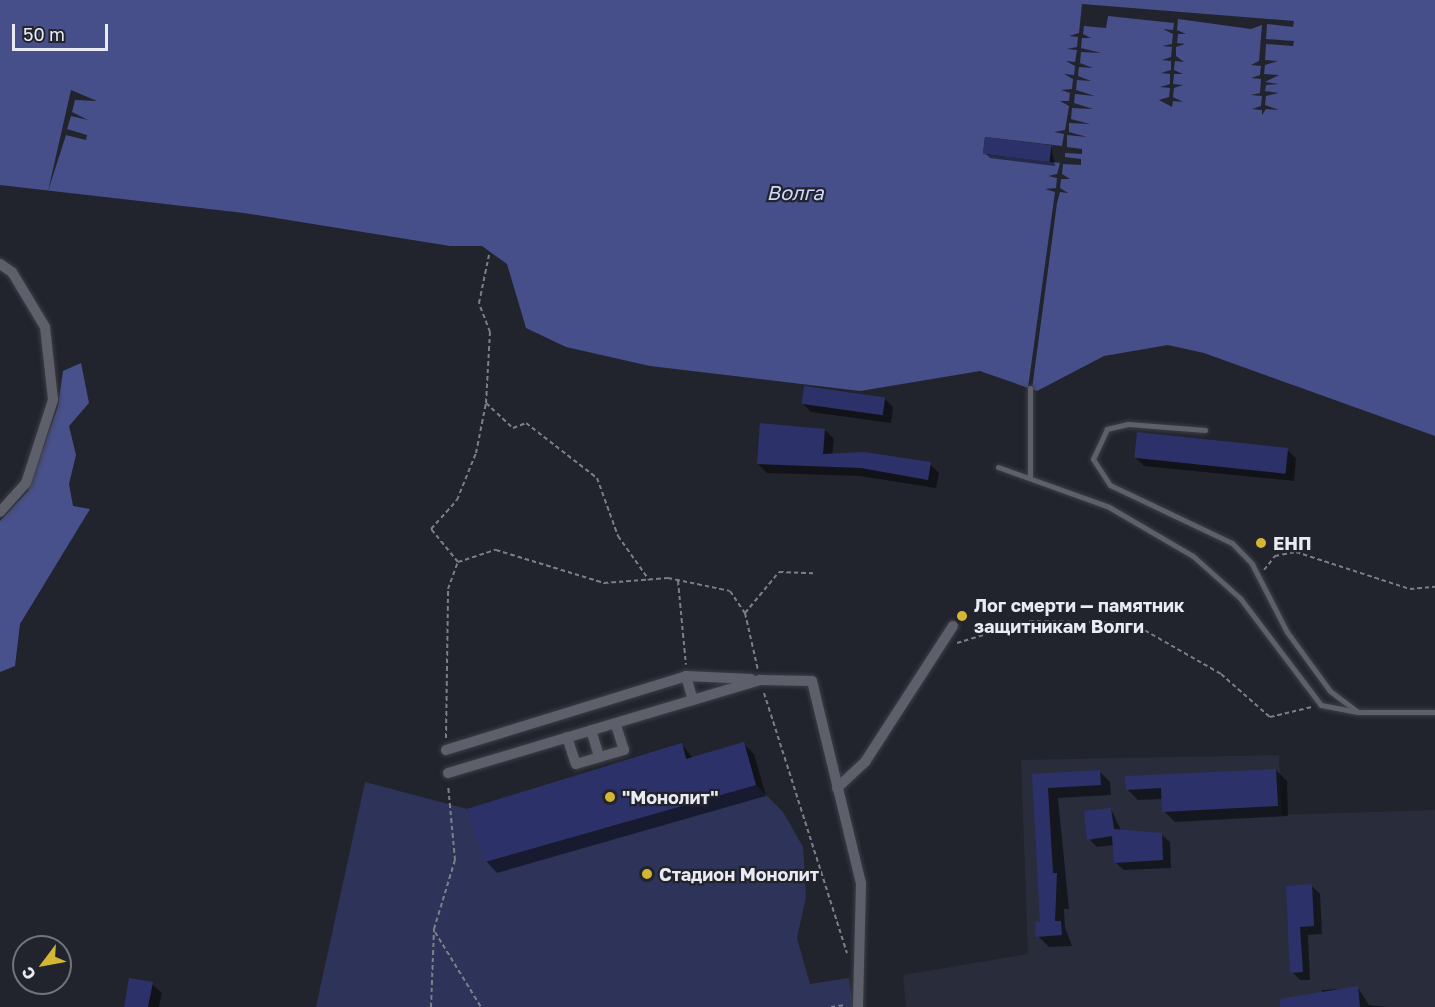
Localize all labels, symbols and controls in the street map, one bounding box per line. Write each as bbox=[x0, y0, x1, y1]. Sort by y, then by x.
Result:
scale bar bbox=[15, 12, 111, 50]
text: 50 m bbox=[23, 23, 65, 45]
water label: Волга bbox=[767, 180, 823, 204]
place label: ЕНП bbox=[1273, 532, 1311, 554]
marker: ЕНП bbox=[1254, 536, 1268, 550]
place label: Лог смерти — памятник защитникам Волги bbox=[974, 595, 1184, 638]
marker: Лог смерти — памятник защитникам Волги bbox=[955, 609, 969, 623]
place label: "Монолит" bbox=[622, 786, 719, 808]
marker: "Монолит" bbox=[603, 790, 617, 804]
place label: Стадион Монолит bbox=[659, 863, 819, 885]
marker: Стадион Монолит bbox=[640, 867, 654, 881]
north arrow bbox=[12, 935, 72, 995]
text: С bbox=[17, 963, 40, 984]

